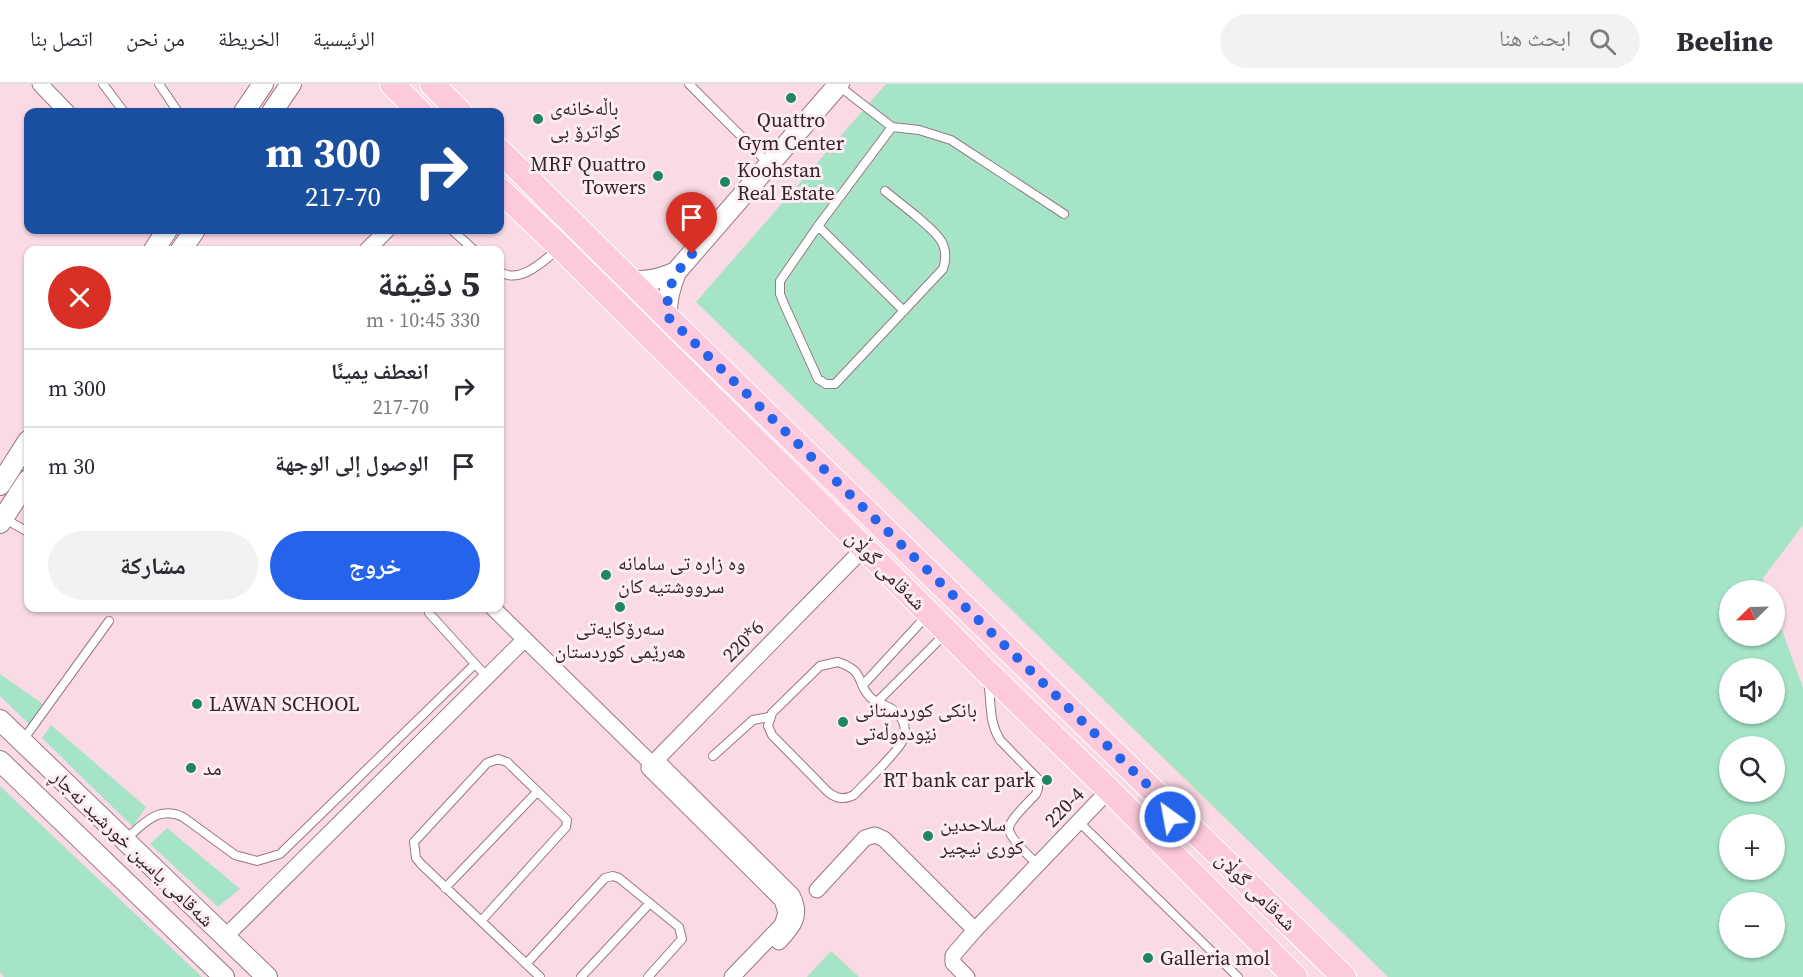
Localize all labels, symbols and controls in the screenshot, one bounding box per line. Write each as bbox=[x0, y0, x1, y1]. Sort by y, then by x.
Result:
search box bbox=[1220, 14, 1640, 68]
text: Beeline bbox=[1676, 22, 1773, 60]
text: ابحث هنا bbox=[1499, 23, 1571, 53]
text: اتصل بنا bbox=[30, 24, 93, 53]
text: من نحن bbox=[126, 24, 185, 53]
text: الخريطة bbox=[218, 24, 280, 53]
text: الرئيسية bbox=[313, 24, 375, 53]
icon: search bbox=[1586, 25, 1619, 58]
marker: Quattro Gym Center bbox=[784, 91, 798, 105]
place label: باڵەخانەی کواترۆ بی bbox=[550, 94, 621, 145]
place label: Quattro Gym Center bbox=[738, 106, 845, 157]
marker: باڵەخانەی کواترۆ بی bbox=[531, 112, 545, 126]
text: 300 m bbox=[266, 123, 381, 181]
icon: right bbox=[402, 132, 480, 210]
place label: MRF Quattro Towers bbox=[530, 150, 646, 201]
place label: Koohstan Real Estate bbox=[737, 156, 835, 207]
marker: MRF Quattro Towers bbox=[651, 169, 665, 183]
marker: Koohstan Real Estate bbox=[718, 175, 732, 189]
text: 217-70 bbox=[305, 178, 381, 215]
pin bbox=[666, 192, 717, 254]
icon: arrive bbox=[675, 201, 708, 234]
text: 5 دقيقة bbox=[377, 259, 480, 308]
button: close bbox=[48, 266, 111, 329]
text: 330 m · 10:45 bbox=[366, 306, 480, 334]
text: انعطف يمينًا bbox=[331, 356, 429, 386]
icon: right bbox=[447, 372, 480, 405]
text: 300 m bbox=[48, 373, 106, 403]
text: 217-70 bbox=[373, 393, 429, 421]
text: الوصول إلى الوجهة bbox=[275, 448, 429, 478]
icon: arrive bbox=[447, 450, 480, 483]
text: 30 m bbox=[48, 451, 95, 481]
street label: شەقامی گوڵان bbox=[840, 524, 932, 616]
button: مشاركة bbox=[48, 531, 258, 600]
button: خروج bbox=[270, 531, 480, 600]
place label: وه زاره تى سامانه سرووشتيه كان bbox=[618, 549, 745, 600]
marker: وه زاره تى سامانه سرووشتيه كان bbox=[599, 568, 613, 582]
north arrow bbox=[1719, 580, 1785, 646]
map controls bbox=[1719, 580, 1785, 958]
marker: سەرۆكایەتی هەرێمی كوردستان bbox=[613, 600, 627, 614]
place label: سەرۆكایەتی هەرێمی كوردستان bbox=[554, 614, 686, 665]
street label: 220*6 bbox=[716, 614, 770, 668]
button: sound bbox=[1719, 658, 1785, 724]
place label: LAWAN SCHOOL bbox=[209, 690, 360, 718]
place label: بانکی کوردستانی نێودەوڵەتی bbox=[855, 696, 977, 747]
marker: LAWAN SCHOOL bbox=[190, 697, 204, 711]
marker: بانکی کوردستانی نێودەوڵەتی bbox=[836, 715, 850, 729]
button: search bbox=[1719, 736, 1785, 802]
place label: مد bbox=[203, 754, 222, 782]
marker: مد bbox=[184, 761, 198, 775]
street label: شەقامی یاسین خورشید نەجاڕ bbox=[43, 762, 220, 935]
place label: RT bank car park bbox=[883, 766, 1035, 794]
marker: RT bank car park bbox=[1040, 773, 1054, 787]
street label: 220-4 bbox=[1038, 781, 1090, 833]
position arrow bbox=[1138, 785, 1202, 849]
place label: سلاحدین كوری نیچیر bbox=[939, 810, 1024, 861]
button: + bbox=[1719, 814, 1785, 880]
marker: سلاحدین كوری نیچیر bbox=[921, 829, 935, 843]
street label: شەقامی گوڵان bbox=[1209, 845, 1303, 937]
button: − bbox=[1719, 892, 1785, 958]
place label: Galleria mol bbox=[1160, 944, 1270, 972]
marker: Galleria mol bbox=[1141, 951, 1155, 965]

